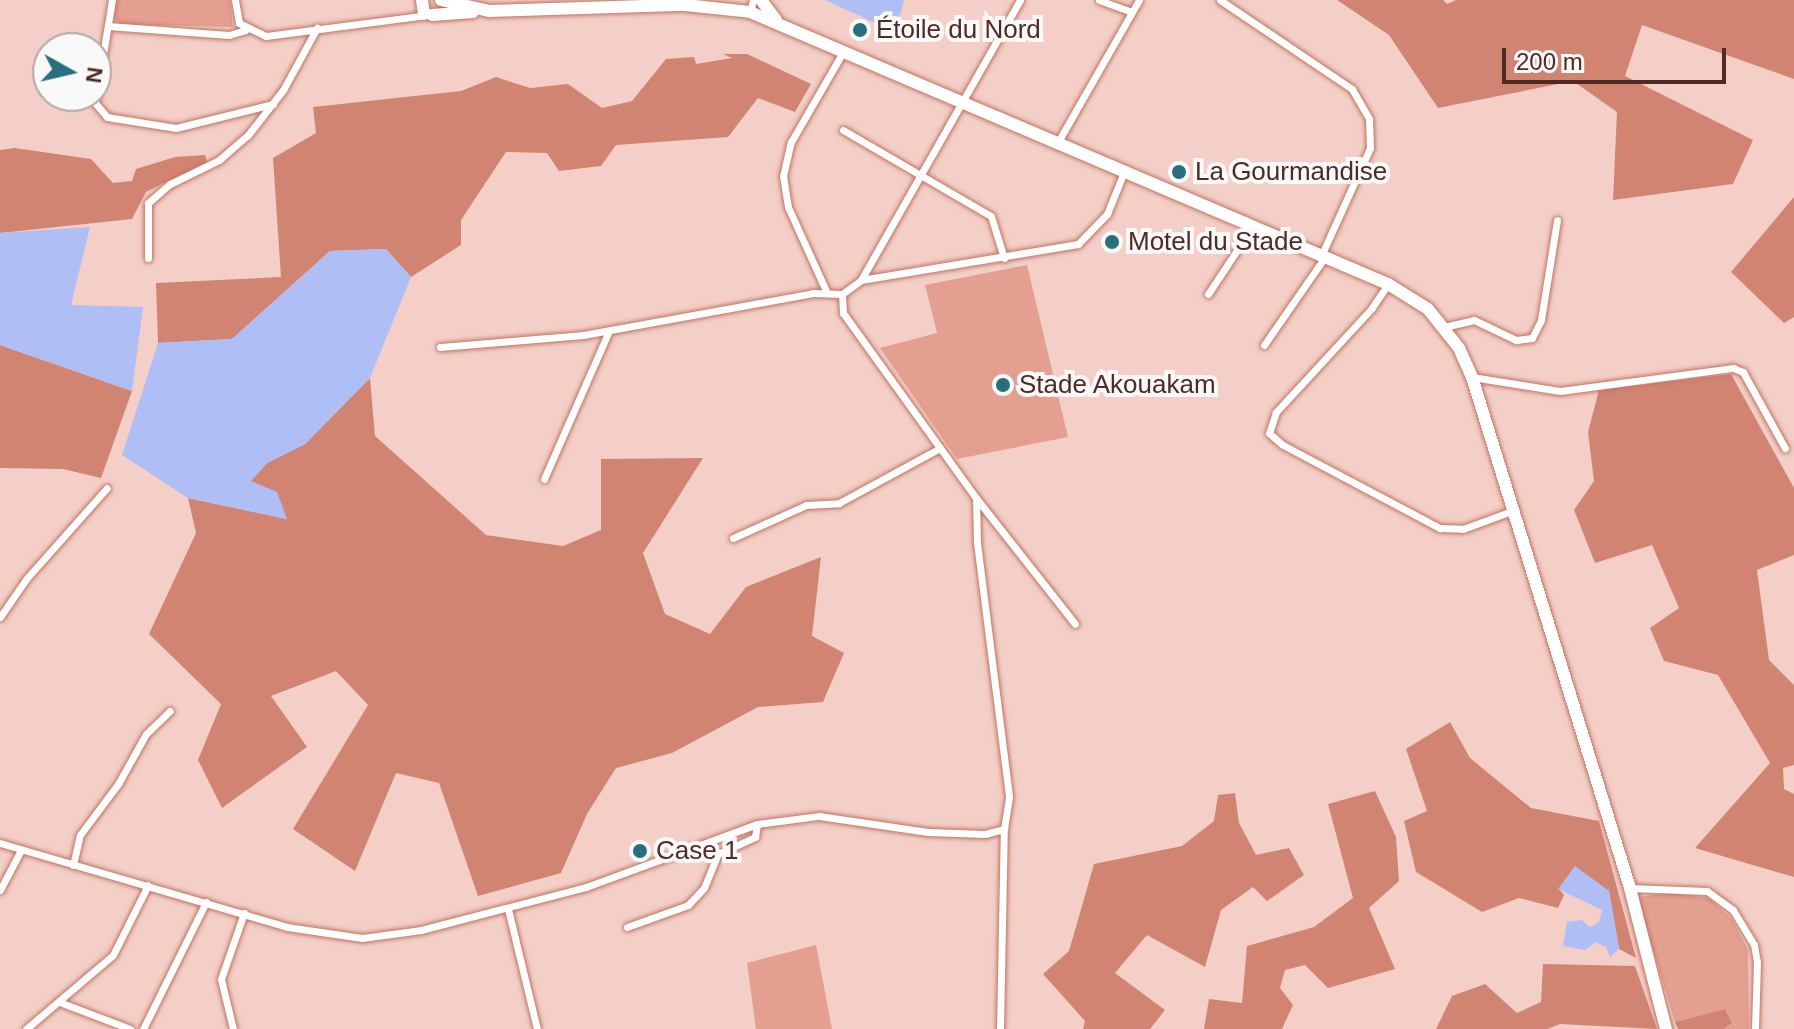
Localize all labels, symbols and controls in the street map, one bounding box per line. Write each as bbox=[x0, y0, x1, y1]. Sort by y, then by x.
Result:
place label: Étoile du Nord bbox=[876, 14, 1041, 46]
marker: Étoile du Nord bbox=[851, 21, 869, 39]
north arrow bbox=[32, 32, 112, 112]
scale bar bbox=[1506, 32, 1730, 82]
text: 200 m bbox=[1516, 48, 1583, 75]
text: N bbox=[81, 66, 108, 85]
place label: La Gourmandise bbox=[1195, 156, 1387, 188]
marker: La Gourmandise bbox=[1170, 163, 1188, 181]
place label: Motel du Stade bbox=[1128, 226, 1303, 258]
marker: Motel du Stade bbox=[1103, 233, 1121, 251]
place label: Stade Akouakam bbox=[1019, 369, 1217, 401]
marker: Stade Akouakam bbox=[994, 376, 1012, 394]
place label: Case 1 bbox=[656, 835, 738, 867]
marker: Case 1 bbox=[631, 842, 649, 860]

